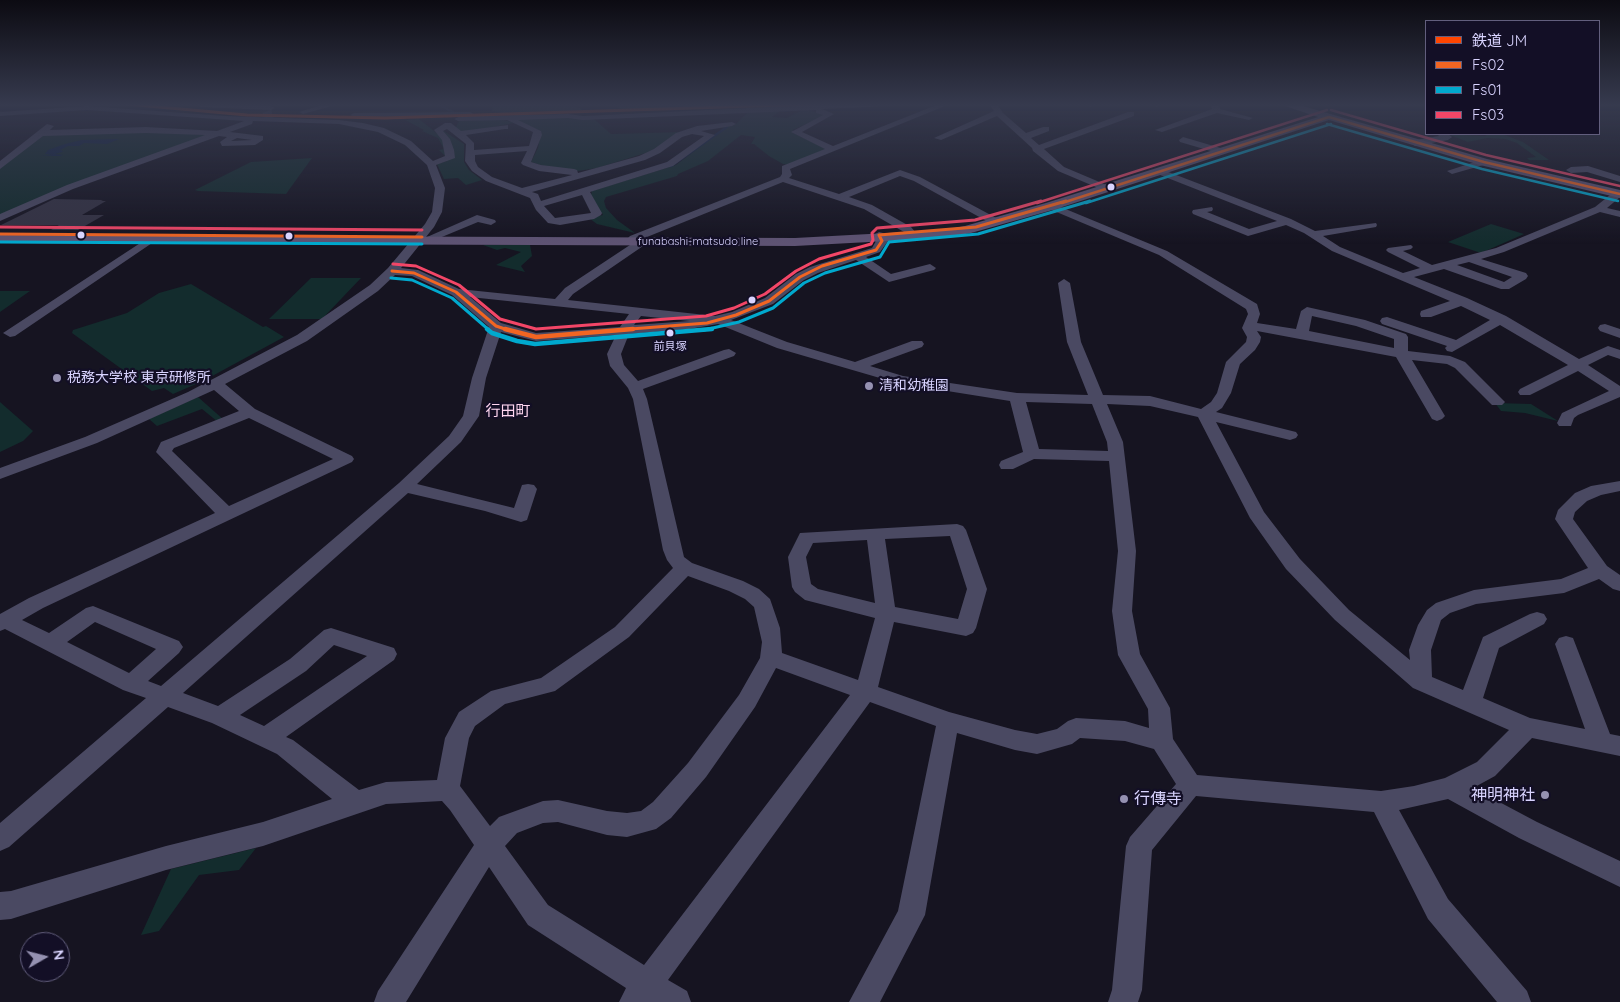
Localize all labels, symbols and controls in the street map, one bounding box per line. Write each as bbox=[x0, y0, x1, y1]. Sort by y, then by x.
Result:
legend bbox=[1425, 20, 1600, 135]
text: 鉄道 JM bbox=[1472, 31, 1527, 50]
text: Fs02 bbox=[1472, 55, 1505, 74]
text: Fs01 bbox=[1472, 80, 1502, 99]
text: Fs03 bbox=[1472, 105, 1504, 124]
unlabelled marker bbox=[1106, 182, 1116, 192]
unlabelled marker bbox=[76, 230, 86, 240]
unlabelled marker bbox=[284, 231, 294, 241]
street label: funabashi-matsudo line bbox=[638, 235, 758, 249]
unlabelled marker bbox=[747, 295, 757, 305]
marker: 前貝塚 bbox=[665, 328, 675, 338]
place label: 前貝塚 bbox=[654, 340, 686, 354]
place label: 税務大学校 東京研修所 bbox=[67, 370, 211, 386]
marker: 税務大学校 東京研修所 bbox=[51, 372, 63, 384]
place label: 清和幼稚園 bbox=[879, 378, 949, 394]
marker: 清和幼稚園 bbox=[863, 380, 875, 392]
district label: 行田町 bbox=[486, 402, 530, 420]
place label: 神明神社 bbox=[1471, 785, 1535, 805]
place label: 行傳寺 bbox=[1134, 789, 1182, 809]
marker: 神明神社 bbox=[1539, 789, 1551, 801]
marker: 行傳寺 bbox=[1118, 793, 1130, 805]
north arrow bbox=[20, 932, 70, 982]
text: N bbox=[49, 949, 68, 961]

